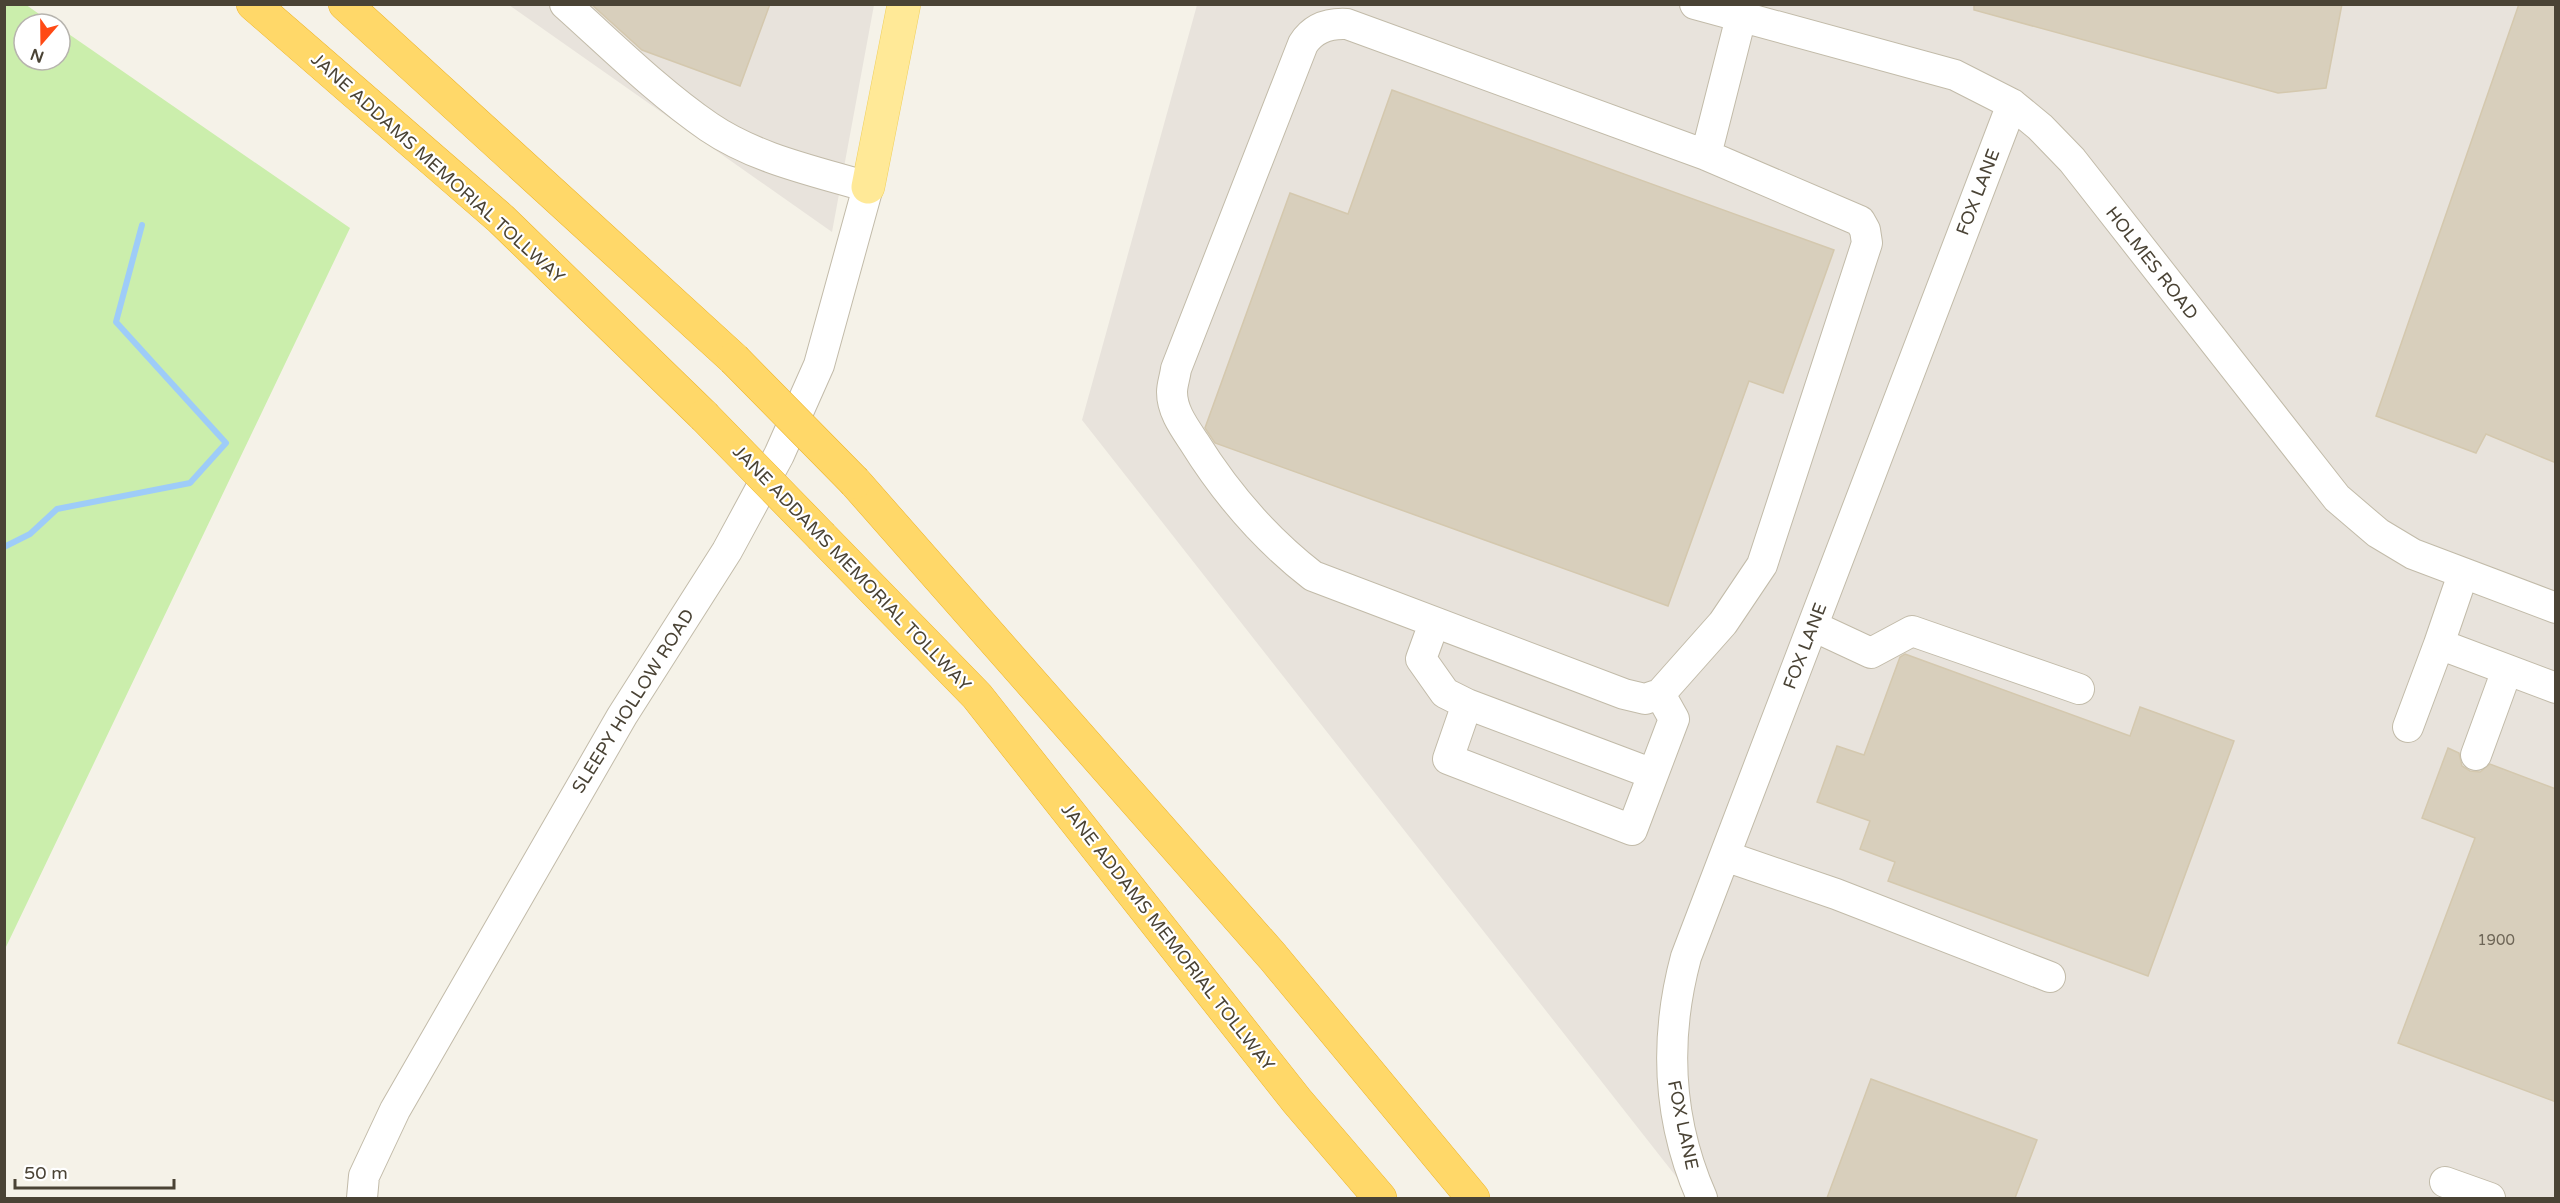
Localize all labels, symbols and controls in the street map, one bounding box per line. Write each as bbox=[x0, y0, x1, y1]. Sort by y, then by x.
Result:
north arrow bbox=[12, 12, 72, 72]
text: N bbox=[28, 44, 47, 67]
street label: JANE ADDAMS MEMORIAL TOLLWAY bbox=[307, 48, 570, 288]
street label: FOX LANE bbox=[1951, 146, 2005, 238]
street label: HOLMES ROAD bbox=[2101, 202, 2203, 324]
street label: JANE ADDAMS MEMORIAL TOLLWAY bbox=[728, 440, 976, 696]
street label: FOX LANE bbox=[1778, 600, 1832, 692]
street label: SLEEPY HOLLOW ROAD bbox=[567, 605, 699, 797]
street label: JANE ADDAMS MEMORIAL TOLLWAY bbox=[1057, 799, 1280, 1076]
house number: 1900 bbox=[2477, 931, 2515, 949]
street label: FOX LANE bbox=[1663, 1078, 1703, 1172]
scale bar bbox=[15, 1152, 174, 1190]
text: 50 m bbox=[24, 1162, 68, 1184]

